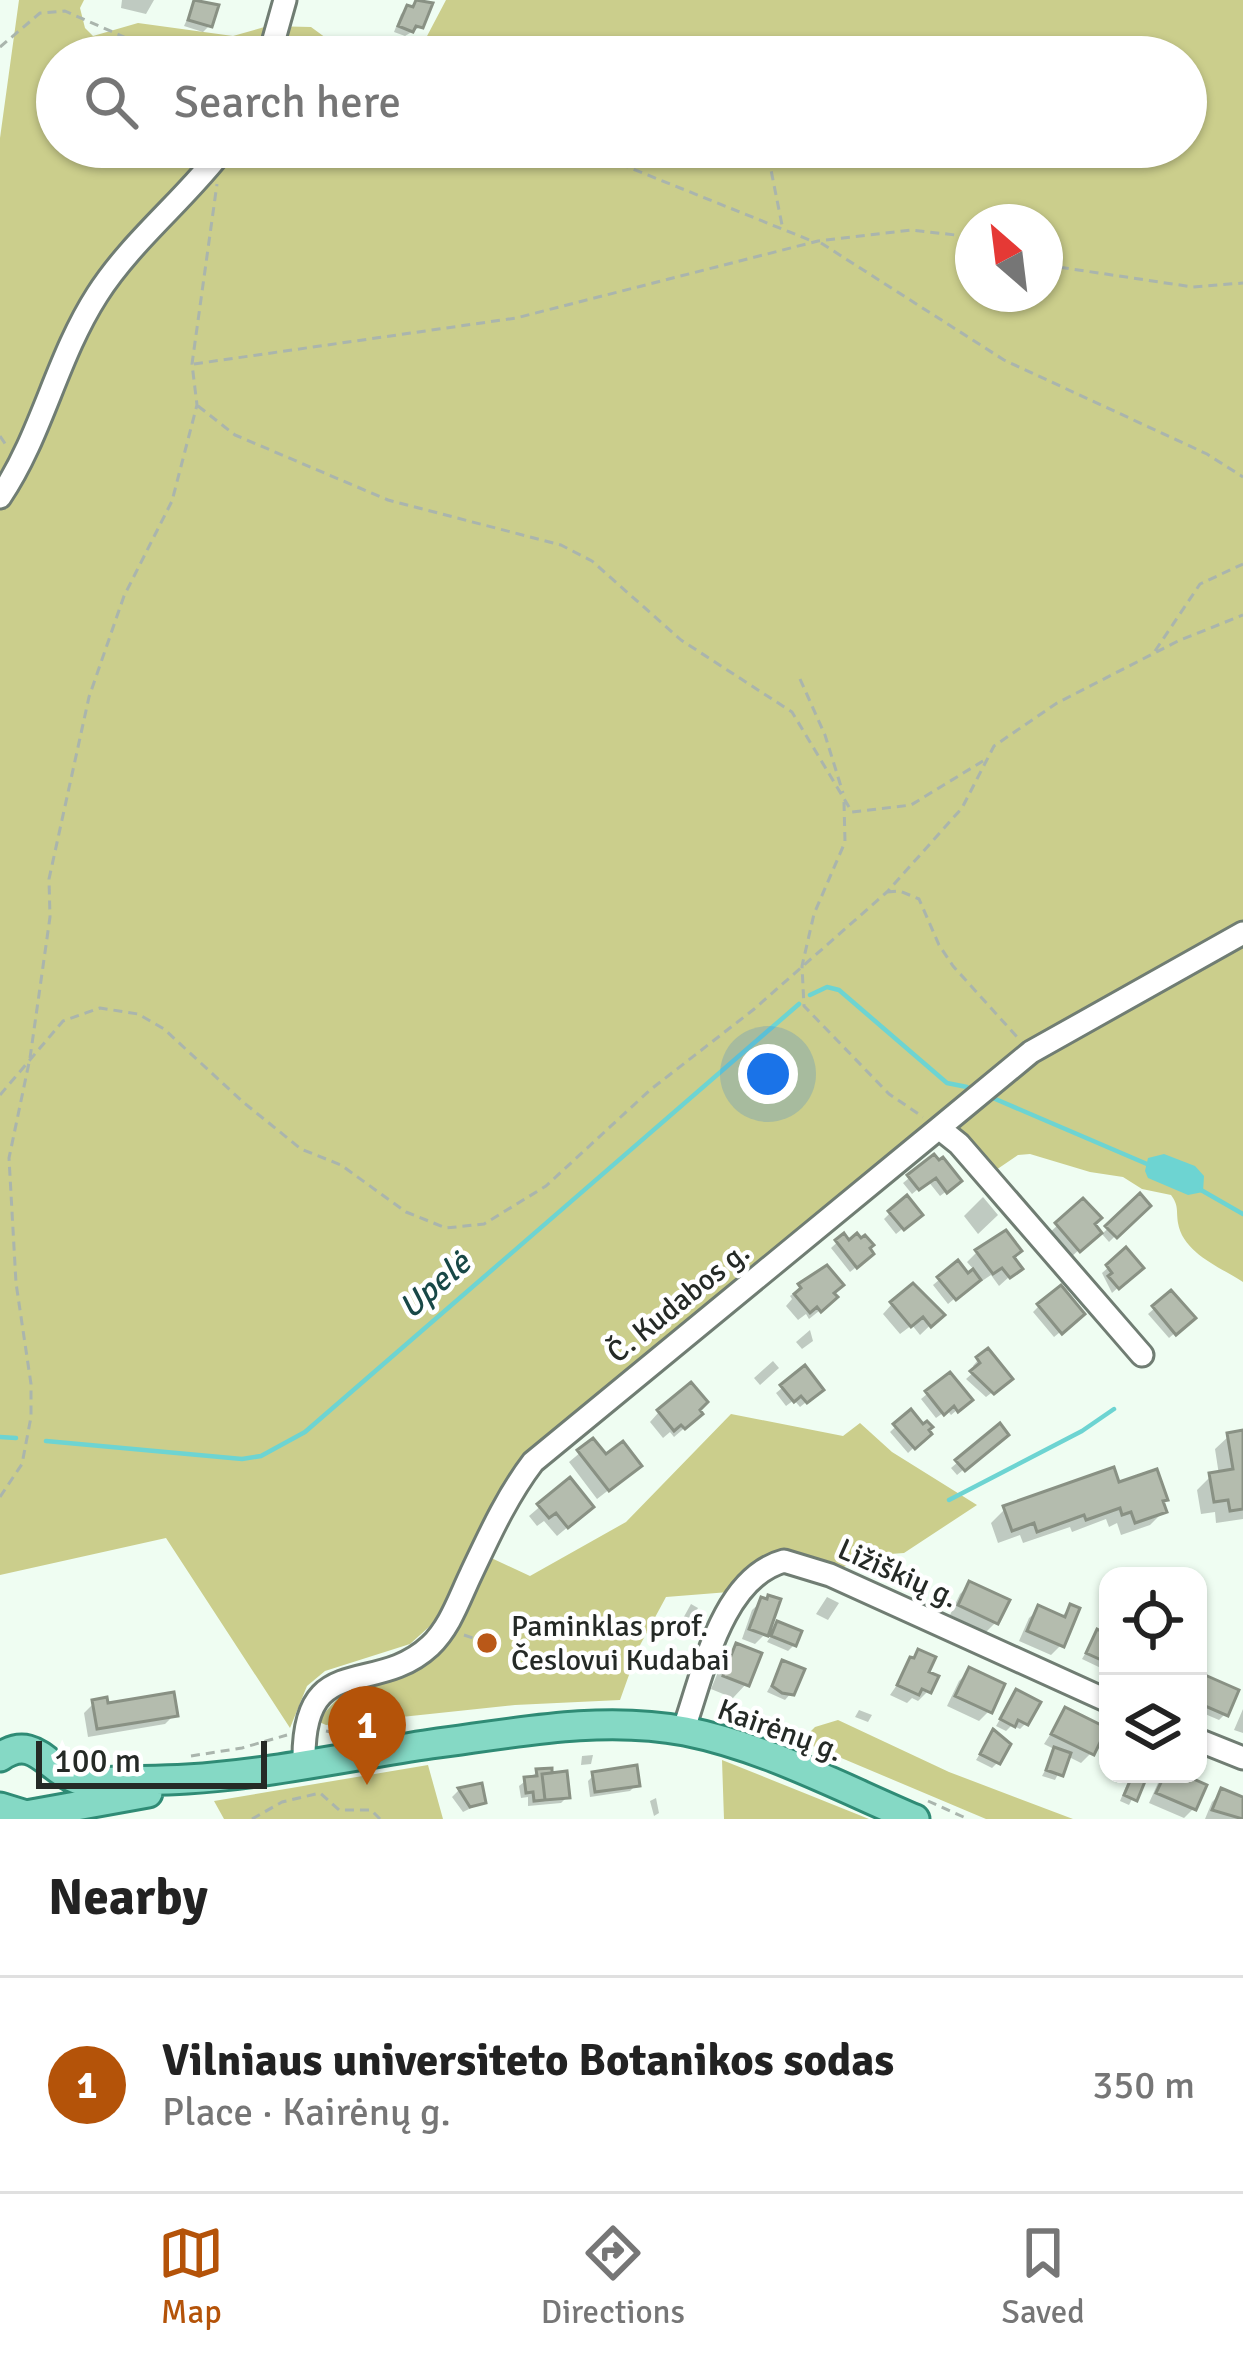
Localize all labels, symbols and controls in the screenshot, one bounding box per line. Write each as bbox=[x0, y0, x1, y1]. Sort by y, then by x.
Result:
search box bbox=[36, 36, 1207, 168]
icon: search bbox=[78, 69, 144, 135]
text: Search here bbox=[174, 75, 401, 130]
north arrow bbox=[955, 204, 1063, 312]
your location bbox=[738, 1044, 798, 1104]
street label: Č. Kudabos g. bbox=[600, 1234, 757, 1371]
water label: Upelė bbox=[391, 1242, 480, 1327]
street label: Ližiškių g. bbox=[832, 1531, 964, 1616]
map controls bbox=[1099, 1567, 1207, 1783]
button: locate bbox=[1099, 1567, 1207, 1675]
place label: Paminklas prof. Česlovui Kudabai bbox=[511, 1608, 730, 1679]
marker: Paminklas prof. Česlovui Kudabai bbox=[474, 1630, 500, 1656]
button: layers bbox=[1099, 1675, 1207, 1783]
pin: 1 bbox=[328, 1686, 406, 1785]
street label: Kairėnų g. bbox=[712, 1691, 847, 1770]
scale bar bbox=[36, 1735, 267, 1788]
text: 100 m bbox=[54, 1741, 141, 1782]
text: Nearby bbox=[48, 1866, 208, 1929]
text: Vilniaus universiteto Botanikos sodas bbox=[162, 2033, 894, 2088]
text: 1 bbox=[76, 2061, 98, 2109]
text: 350 m bbox=[1092, 2061, 1195, 2109]
text: Place · Kairėnų g. bbox=[162, 2088, 451, 2136]
tab: Map bbox=[158, 2220, 224, 2333]
tab: Directions bbox=[541, 2220, 685, 2333]
tab: Saved bbox=[1002, 2220, 1085, 2333]

